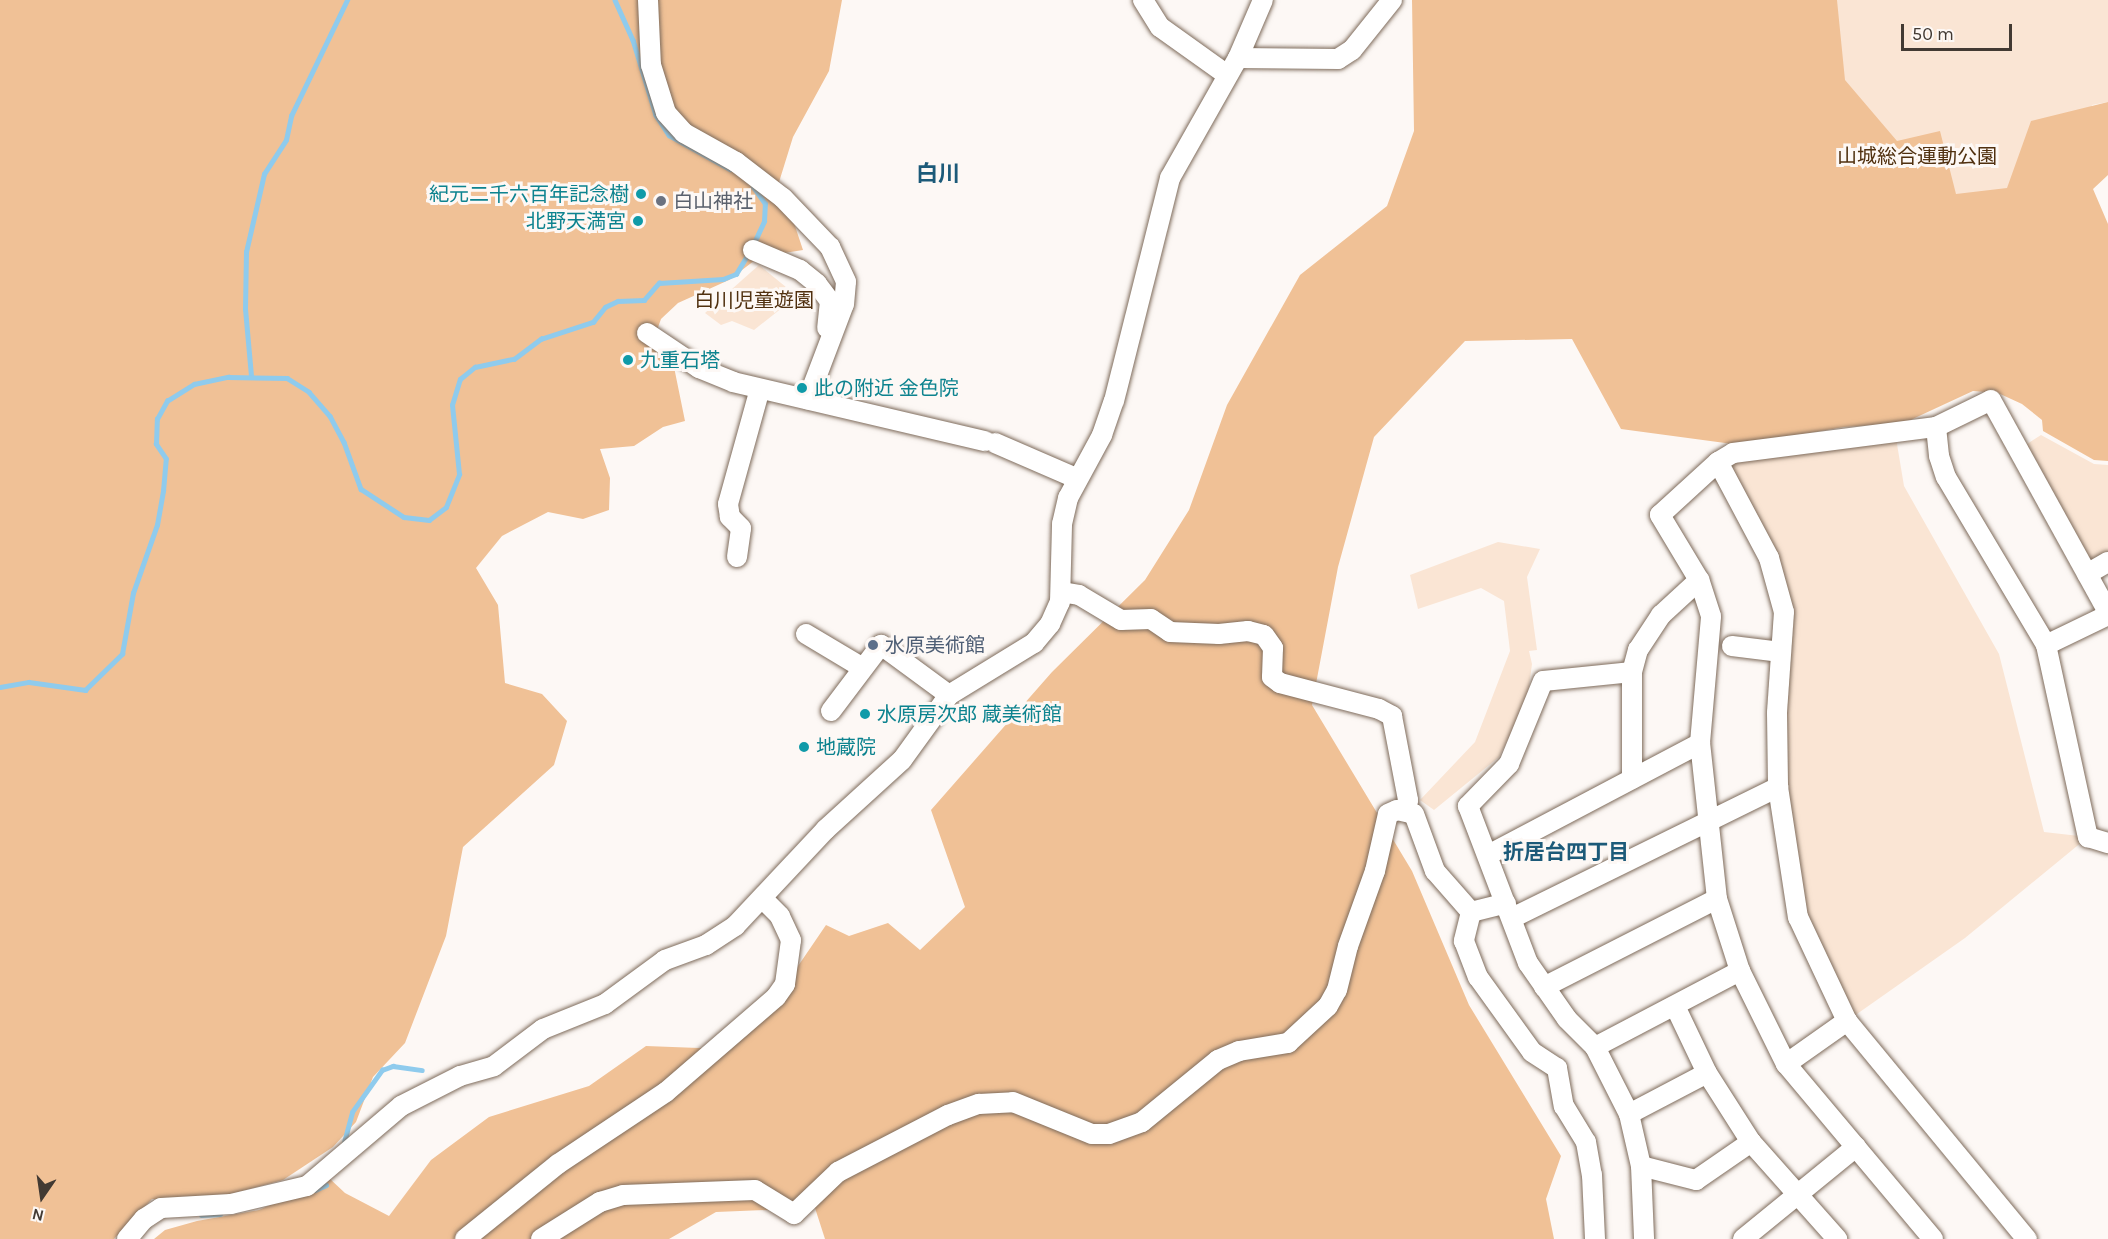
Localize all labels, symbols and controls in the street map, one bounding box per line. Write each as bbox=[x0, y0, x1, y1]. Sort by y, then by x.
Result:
scale bar bbox=[1904, 12, 2015, 50]
text: 50 m bbox=[1912, 23, 1954, 45]
park label: 山城総合運動公園 bbox=[1837, 144, 1997, 168]
district label: 白川 bbox=[916, 162, 960, 188]
place label: 紀元二千六百年記念樹 bbox=[429, 182, 629, 206]
marker: 紀元二千六百年記念樹 bbox=[634, 187, 648, 201]
place label: 白山神社 bbox=[673, 189, 753, 213]
marker: 白山神社 bbox=[654, 194, 668, 208]
place label: 北野天満宮 bbox=[526, 209, 626, 233]
marker: 北野天満宮 bbox=[631, 214, 645, 228]
park label: 白川児童遊園 bbox=[694, 288, 814, 312]
place label: 九重石塔 bbox=[640, 348, 720, 372]
marker: 九重石塔 bbox=[621, 353, 635, 367]
place label: 此の附近 金色院 bbox=[814, 376, 959, 400]
marker: 此の附近 金色院 bbox=[795, 381, 809, 395]
place label: 水原美術館 bbox=[885, 633, 985, 657]
marker: 水原美術館 bbox=[866, 638, 880, 652]
place label: 水原房次郎 蔵美術館 bbox=[877, 702, 1062, 726]
marker: 水原房次郎 蔵美術館 bbox=[858, 707, 872, 721]
place label: 地蔵院 bbox=[816, 735, 876, 759]
marker: 地蔵院 bbox=[797, 740, 811, 754]
district label: 折居台四丁目 bbox=[1503, 839, 1629, 865]
north arrow bbox=[12, 1167, 72, 1227]
text: N bbox=[30, 1204, 46, 1226]

